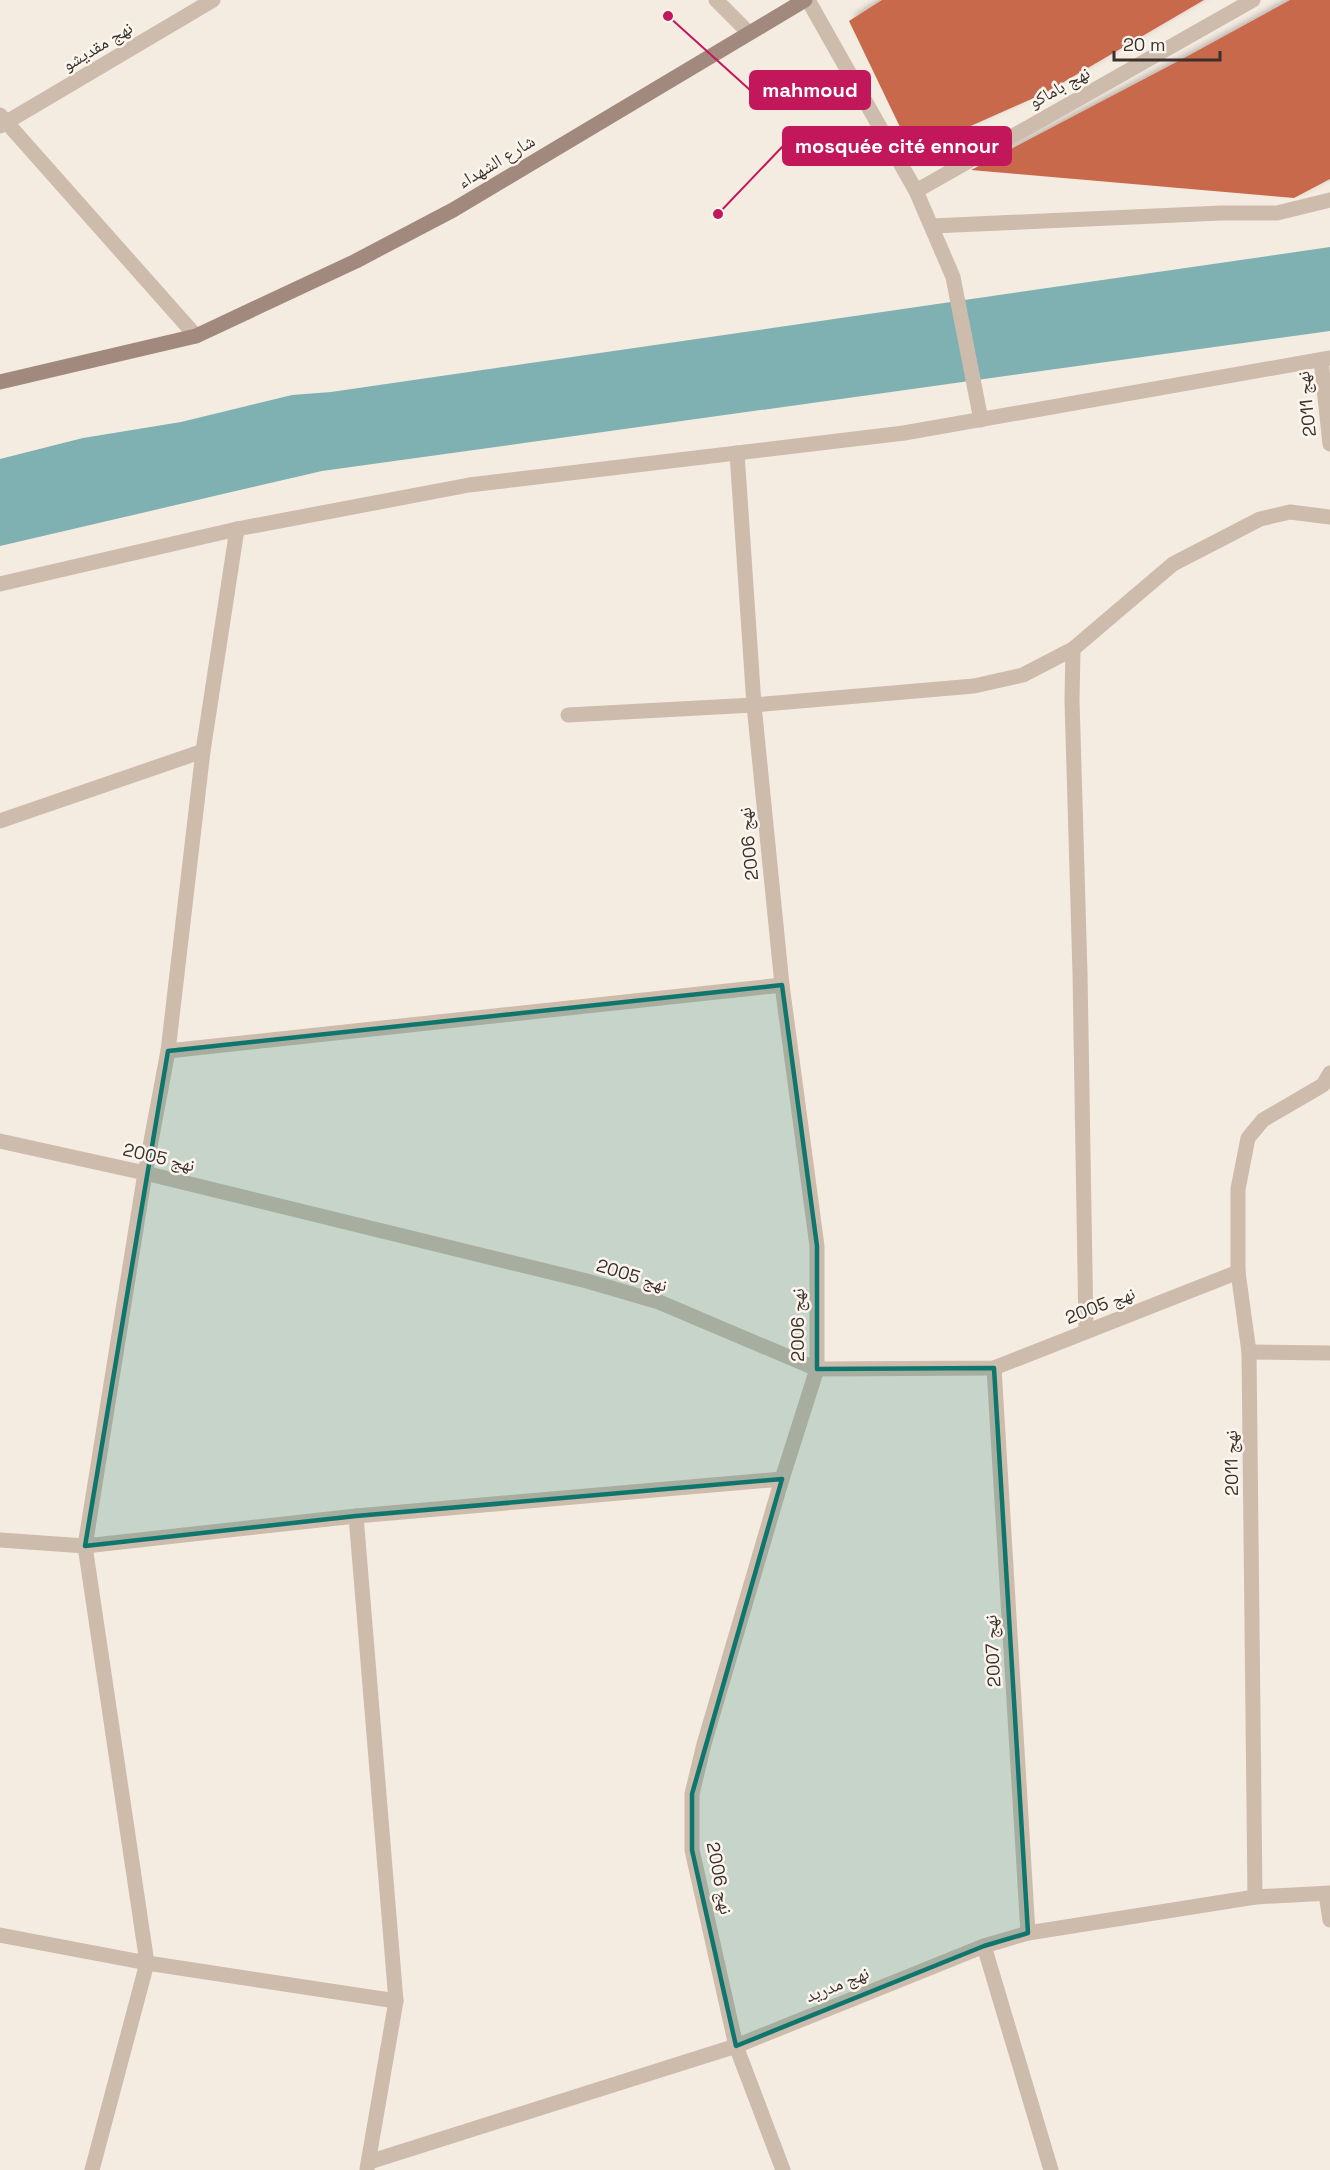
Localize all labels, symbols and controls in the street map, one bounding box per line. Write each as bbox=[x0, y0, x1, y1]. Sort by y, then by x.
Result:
street label: نهج مقديشو bbox=[57, 16, 137, 77]
scale bar bbox=[1114, 24, 1220, 62]
text: 20 m bbox=[1123, 33, 1166, 56]
street label: نهج باماكو bbox=[1024, 61, 1094, 114]
callout: mahmoud bbox=[750, 71, 870, 109]
text: mahmoud bbox=[762, 77, 858, 103]
callout: mosquée cité ennour bbox=[783, 127, 1011, 165]
street label: شارع الشهداء bbox=[453, 129, 539, 193]
text: mosquée cité ennour bbox=[795, 133, 999, 159]
street label: نهج 2011 bbox=[1291, 370, 1322, 438]
street label: نهج 2006 bbox=[733, 806, 764, 882]
street label: نهج 2005 bbox=[121, 1138, 197, 1177]
street label: نهج 2005 bbox=[593, 1253, 670, 1298]
street label: نهج 2005 bbox=[1062, 1281, 1139, 1330]
street label: نهج 2006 bbox=[786, 1288, 810, 1362]
street label: نهج 2011 bbox=[1219, 1430, 1244, 1496]
street label: نهج 2007 bbox=[979, 1614, 1006, 1688]
street label: نهج 2006 bbox=[701, 1840, 738, 1916]
street label: نهج مدريد bbox=[802, 1961, 873, 2008]

